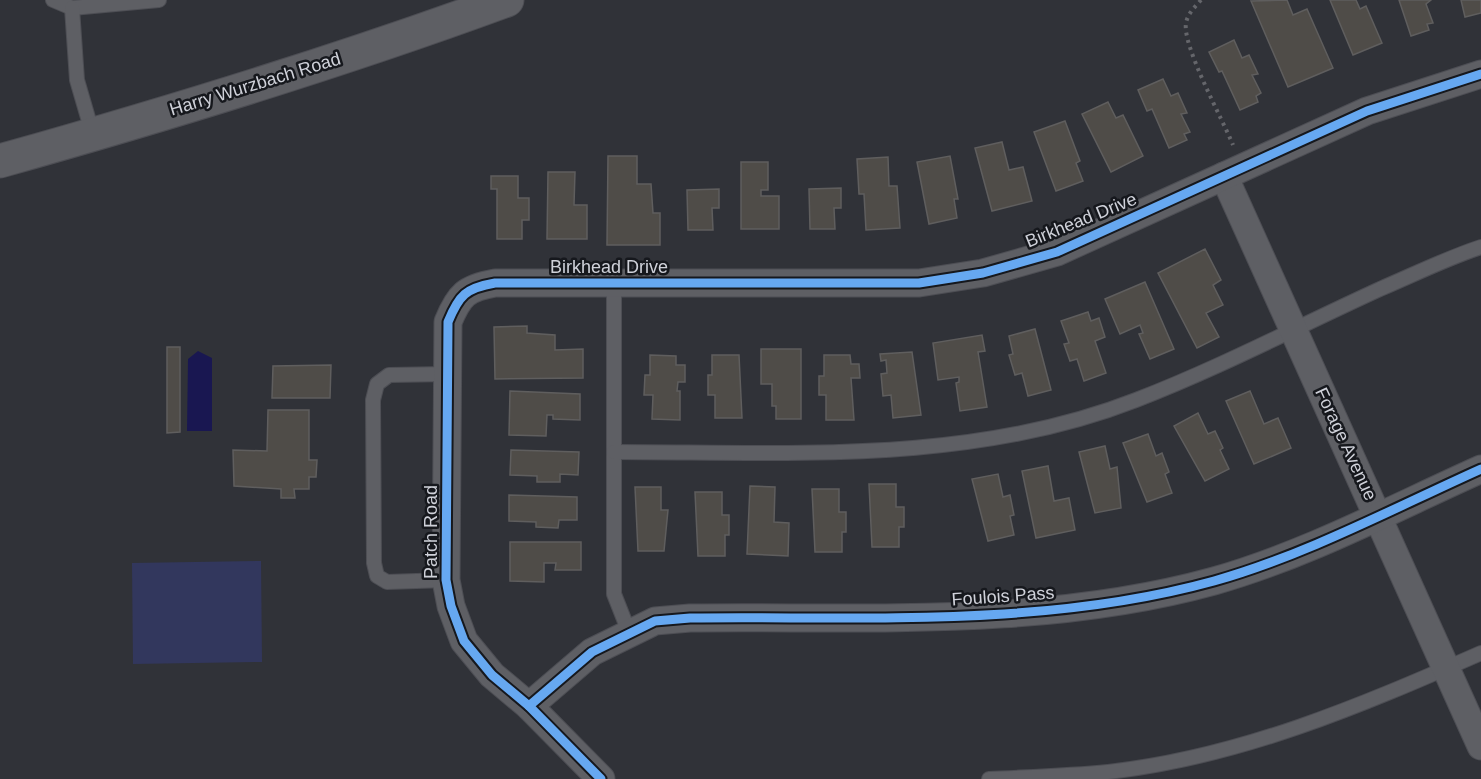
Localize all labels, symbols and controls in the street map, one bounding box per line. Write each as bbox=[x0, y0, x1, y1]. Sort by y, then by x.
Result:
street label: Harry Wurzbach Road bbox=[167, 48, 343, 120]
street label: Birkhead Drive bbox=[1023, 189, 1139, 251]
street label: Birkhead Drive bbox=[550, 257, 668, 277]
street label: Forage Avenue bbox=[1311, 385, 1381, 503]
street label: Patch Road bbox=[421, 485, 441, 579]
street label: Foulois Pass bbox=[951, 582, 1055, 610]

